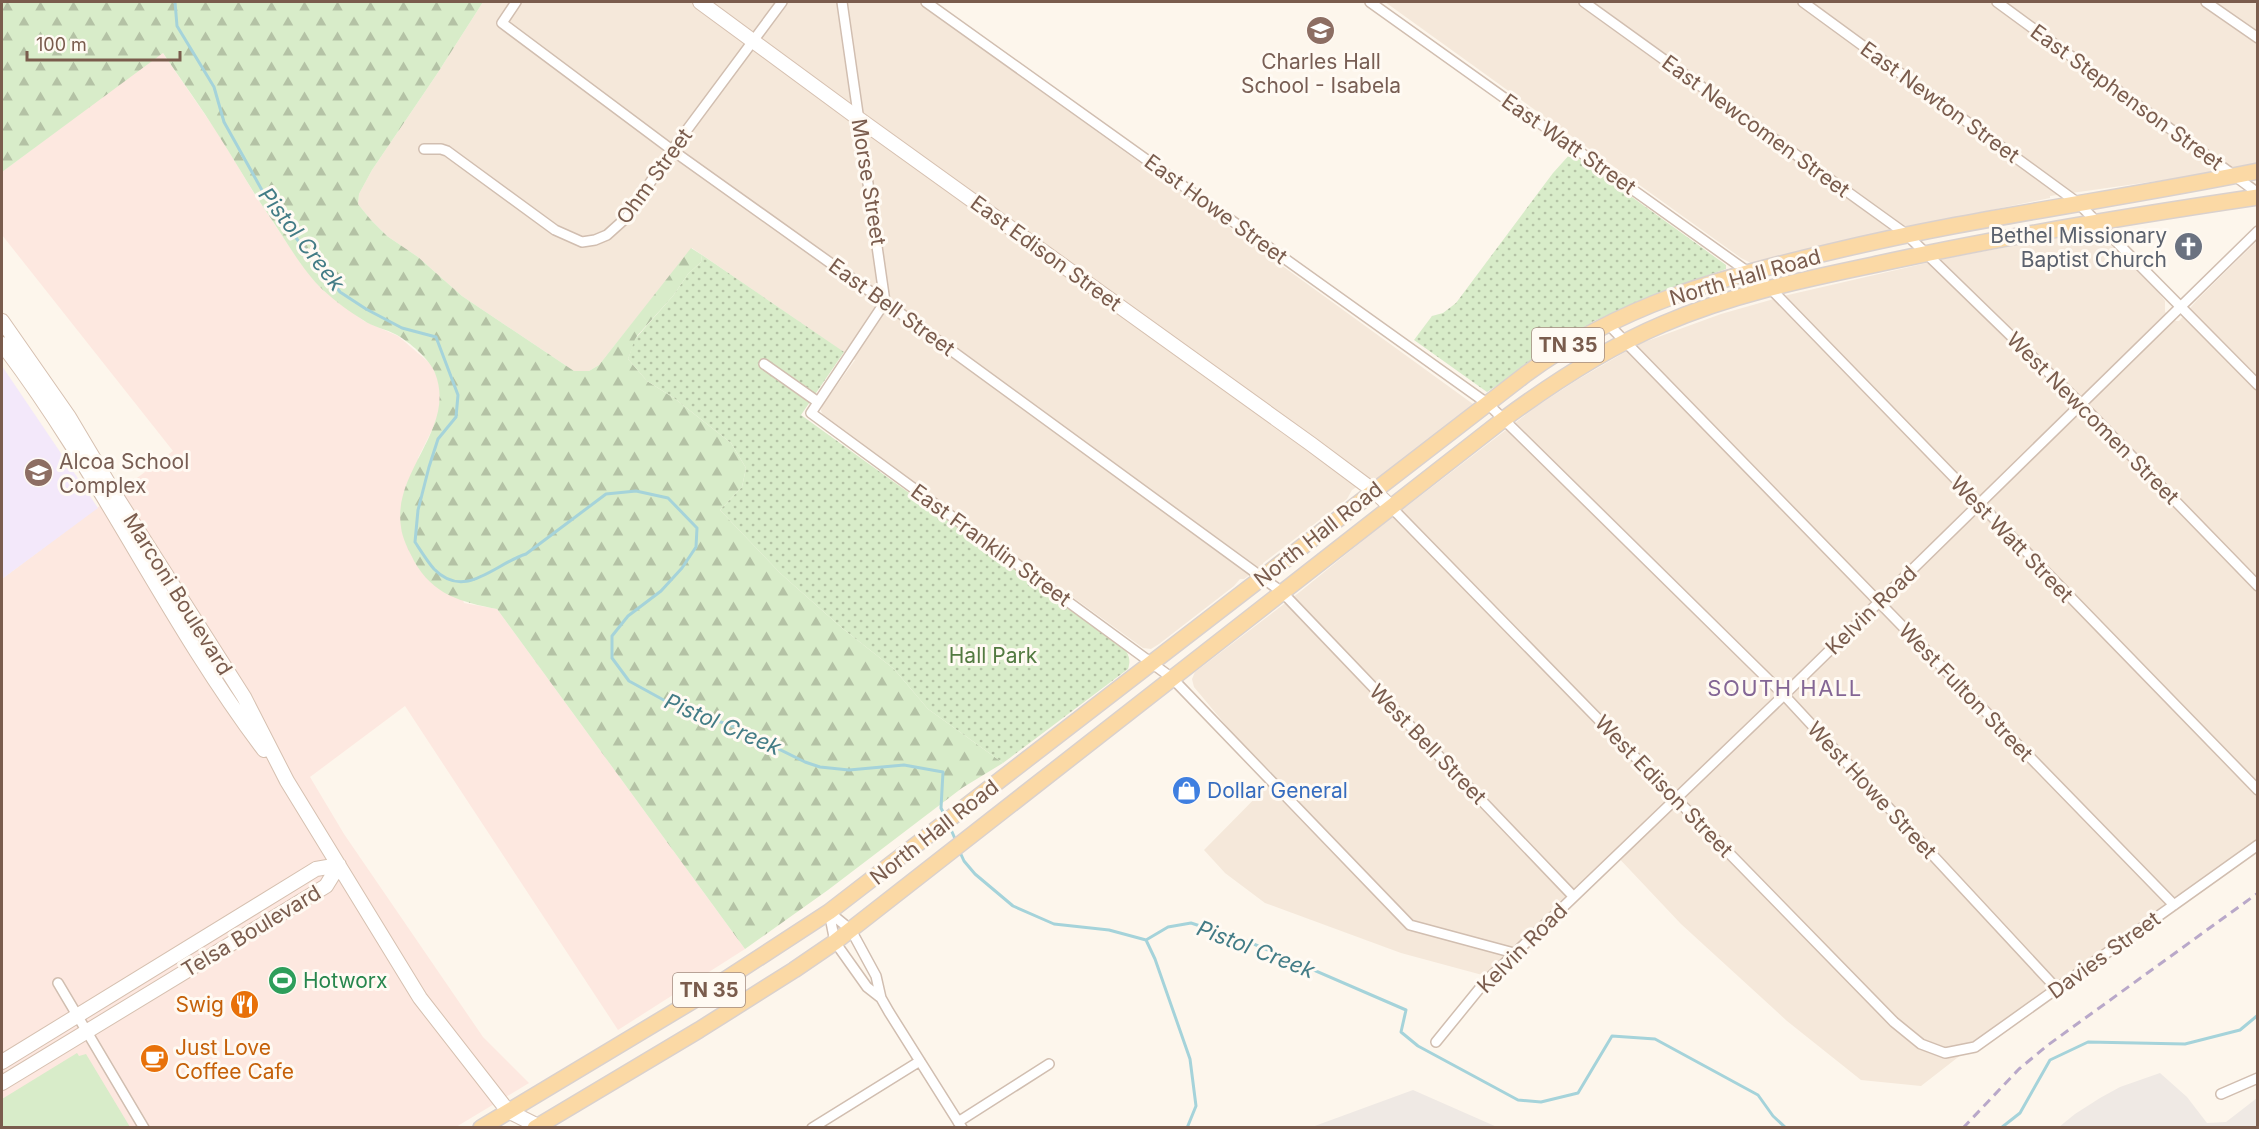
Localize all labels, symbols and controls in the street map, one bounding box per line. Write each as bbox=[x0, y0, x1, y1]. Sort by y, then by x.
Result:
school or university icon: Charles Hall School - Isabela bbox=[1305, 14, 1337, 46]
street label: East Stephenson Street bbox=[2026, 19, 2228, 175]
scale bar bbox=[27, 24, 180, 62]
text: 100 m bbox=[36, 34, 87, 55]
street label: East Newton Street bbox=[1856, 36, 2024, 168]
place label: Charles Hall School - Isabela bbox=[1241, 49, 1401, 98]
street label: East Newcomen Street bbox=[1657, 50, 1855, 202]
street label: East Watt Street bbox=[1497, 88, 1641, 200]
street label: Morse Street bbox=[847, 117, 891, 247]
street label: Ohm Street bbox=[611, 123, 697, 229]
street label: East Howe Street bbox=[1140, 149, 1292, 269]
water label: Pistol Creek bbox=[254, 182, 351, 297]
street label: East Edison Street bbox=[966, 190, 1126, 316]
place label: Bethel Missionary Baptist Church bbox=[1990, 223, 2167, 272]
church icon: Bethel Missionary Baptist Church bbox=[2172, 231, 2204, 263]
street label: North Hall Road bbox=[1667, 243, 1823, 311]
street label: East Bell Street bbox=[824, 253, 960, 361]
street label: West Newcomen Street bbox=[2002, 327, 2184, 509]
road number: TN 35 bbox=[1532, 328, 1604, 362]
place label: Alcoa School Complex bbox=[59, 449, 189, 498]
school or university icon: Alcoa School Complex bbox=[22, 457, 54, 489]
street label: West Watt Street bbox=[1946, 471, 2079, 607]
street label: North Hall Road bbox=[1249, 476, 1387, 592]
street label: East Franklin Street bbox=[906, 479, 1076, 611]
street label: Marconi Boulevard bbox=[118, 509, 238, 679]
street label: Kelvin Road bbox=[1820, 561, 1922, 659]
street label: West Fulton Street bbox=[1894, 618, 2038, 766]
park label: Hall Park bbox=[949, 643, 1038, 668]
district label: SOUTH HALL bbox=[1707, 675, 1863, 701]
street label: West Bell Street bbox=[1364, 679, 1492, 809]
water label: Pistol Creek bbox=[661, 688, 786, 761]
street label: West Edison Street bbox=[1590, 710, 1738, 862]
street label: West Howe Street bbox=[1802, 716, 1942, 864]
street label: North Hall Road bbox=[865, 774, 1003, 890]
shop icon: Dollar General bbox=[1170, 774, 1202, 806]
place label: Dollar General bbox=[1207, 778, 1348, 803]
street label: Telsa Boulevard bbox=[177, 880, 325, 982]
street label: Kelvin Road bbox=[1472, 898, 1572, 998]
street label: Davies Street bbox=[2043, 906, 2165, 1004]
water label: Pistol Creek bbox=[1193, 915, 1319, 984]
sports icon: Hotworx bbox=[266, 964, 298, 996]
place label: Hotworx bbox=[303, 968, 387, 993]
road number: TN 35 bbox=[673, 973, 745, 1007]
restaurant icon: Swig bbox=[229, 988, 261, 1020]
place label: Swig bbox=[175, 992, 224, 1017]
place label: Just Love Coffee Cafe bbox=[175, 1035, 294, 1084]
cafe icon: Just Love Coffee Cafe bbox=[138, 1043, 170, 1075]

